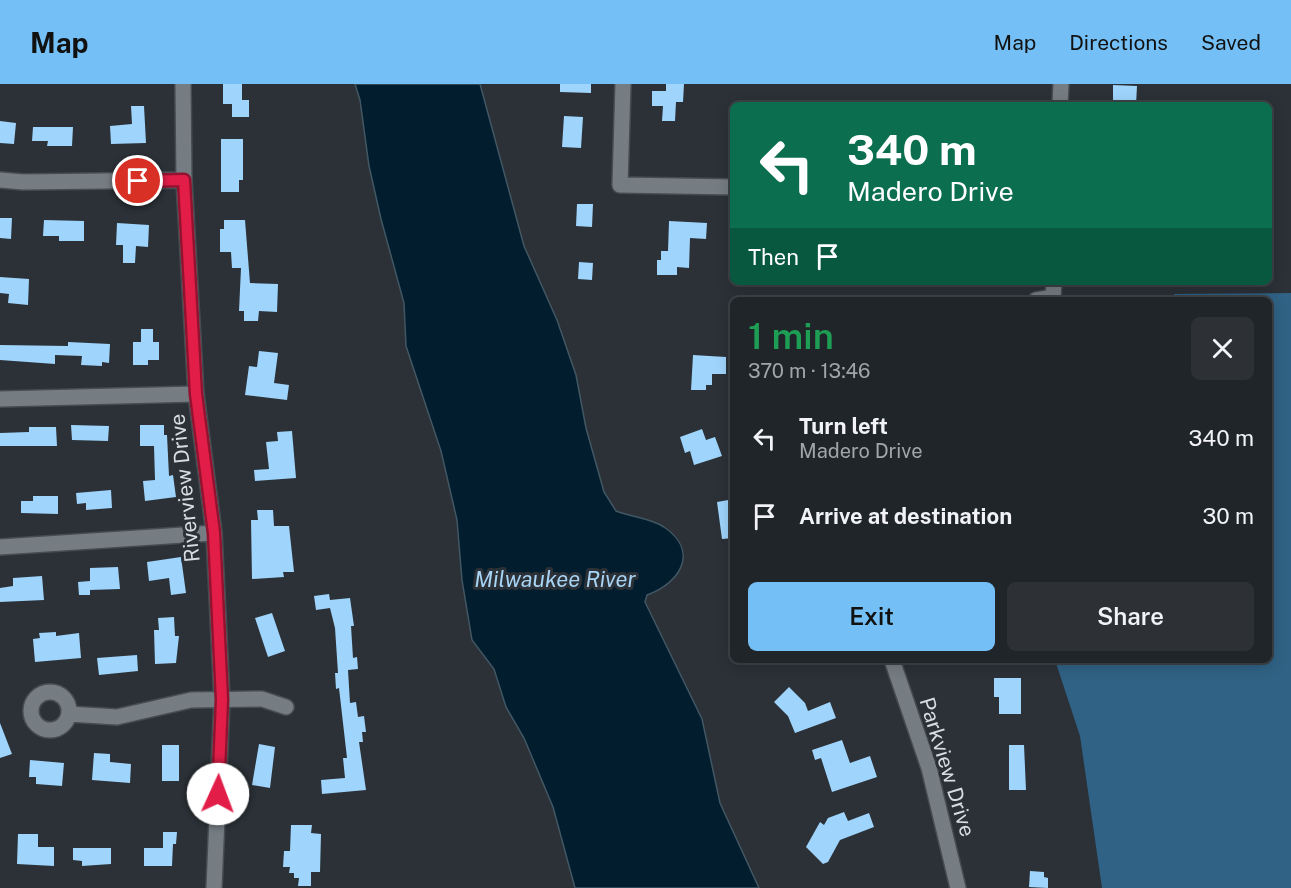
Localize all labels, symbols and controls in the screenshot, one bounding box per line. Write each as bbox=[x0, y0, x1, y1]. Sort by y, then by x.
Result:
text: Map bbox=[30, 26, 89, 59]
text: Map bbox=[994, 30, 1036, 55]
text: Directions bbox=[1069, 30, 1168, 55]
text: Saved bbox=[1201, 30, 1261, 55]
text: 340 m bbox=[847, 125, 977, 174]
icon: left bbox=[748, 126, 826, 204]
pin bbox=[112, 155, 163, 206]
icon: arrive bbox=[121, 164, 154, 197]
text: Madero Drive bbox=[847, 175, 1014, 207]
icon: arrive bbox=[811, 240, 844, 273]
text: Then bbox=[748, 244, 799, 270]
text: 1 min bbox=[748, 315, 834, 357]
button: close bbox=[1191, 317, 1254, 380]
text: 370 m · 13:46 bbox=[748, 359, 871, 383]
street label: Riverview Drive bbox=[164, 413, 205, 564]
text: Turn left bbox=[799, 413, 888, 439]
icon: left bbox=[748, 422, 781, 455]
text: 340 m bbox=[1189, 425, 1254, 451]
text: Madero Drive bbox=[799, 439, 923, 463]
icon: arrive bbox=[748, 500, 781, 533]
text: Arrive at destination bbox=[799, 503, 1012, 529]
text: 30 m bbox=[1202, 503, 1254, 529]
water label: Milwaukee River bbox=[474, 566, 636, 592]
button: Exit bbox=[748, 582, 995, 651]
button: Share bbox=[1007, 582, 1254, 651]
street label: Parkview Drive bbox=[914, 694, 981, 839]
position arrow bbox=[186, 762, 250, 826]

